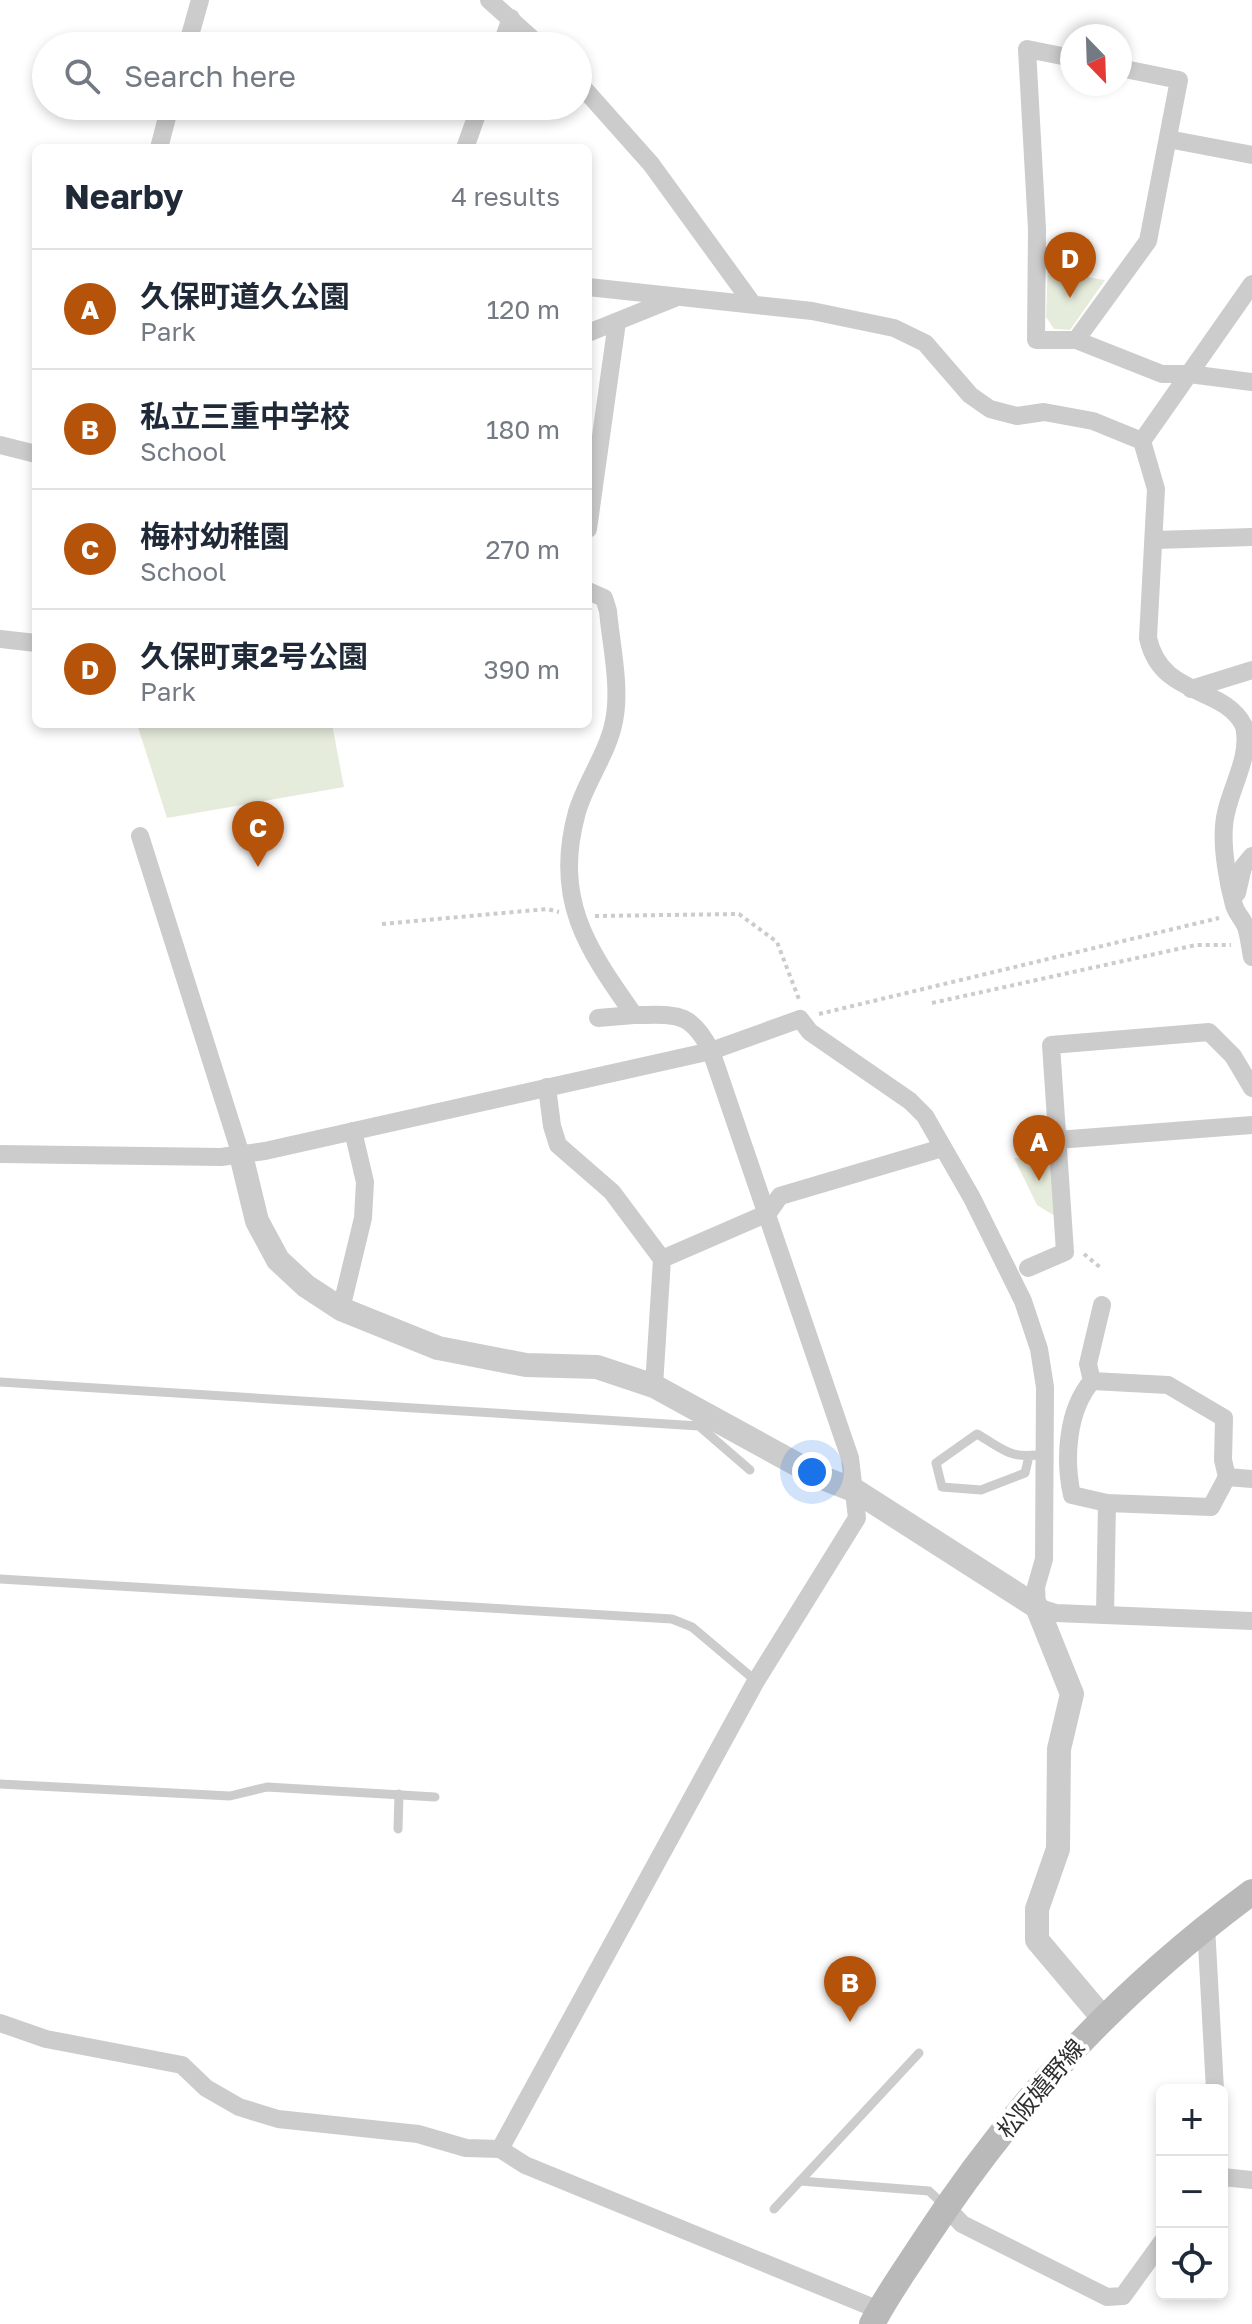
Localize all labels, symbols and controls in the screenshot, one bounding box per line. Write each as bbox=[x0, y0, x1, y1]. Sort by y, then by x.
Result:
north arrow bbox=[1060, 24, 1132, 96]
search box bbox=[32, 32, 592, 120]
icon: search bbox=[60, 54, 104, 98]
text: Search here bbox=[124, 58, 296, 94]
text: Nearby bbox=[64, 176, 184, 216]
text: 4 results bbox=[451, 181, 560, 212]
pin: D bbox=[1044, 232, 1096, 298]
text: 久保町道久公園 bbox=[140, 278, 350, 314]
text: A bbox=[81, 294, 99, 325]
text: 120 m bbox=[487, 294, 560, 325]
text: Park bbox=[140, 316, 196, 347]
text: 私立三重中学校 bbox=[140, 398, 350, 434]
text: B bbox=[81, 414, 99, 445]
text: 180 m bbox=[486, 414, 560, 445]
text: School bbox=[140, 436, 226, 467]
text: 梅村幼稚園 bbox=[140, 518, 290, 554]
text: C bbox=[81, 534, 99, 565]
text: 270 m bbox=[486, 534, 560, 565]
text: School bbox=[140, 556, 226, 587]
text: 久保町東2号公園 bbox=[140, 638, 368, 674]
text: D bbox=[81, 654, 99, 685]
text: 390 m bbox=[483, 654, 560, 685]
text: Park bbox=[140, 676, 196, 707]
pin: C bbox=[232, 801, 284, 867]
pin: A bbox=[1013, 1115, 1065, 1181]
your location bbox=[792, 1452, 832, 1492]
pin: B bbox=[824, 1956, 876, 2022]
street label: 松阪嬉野線 bbox=[990, 2033, 1090, 2143]
map controls bbox=[1156, 2084, 1228, 2300]
button: + bbox=[1156, 2084, 1228, 2156]
button: − bbox=[1156, 2156, 1228, 2228]
button: locate bbox=[1156, 2228, 1228, 2300]

